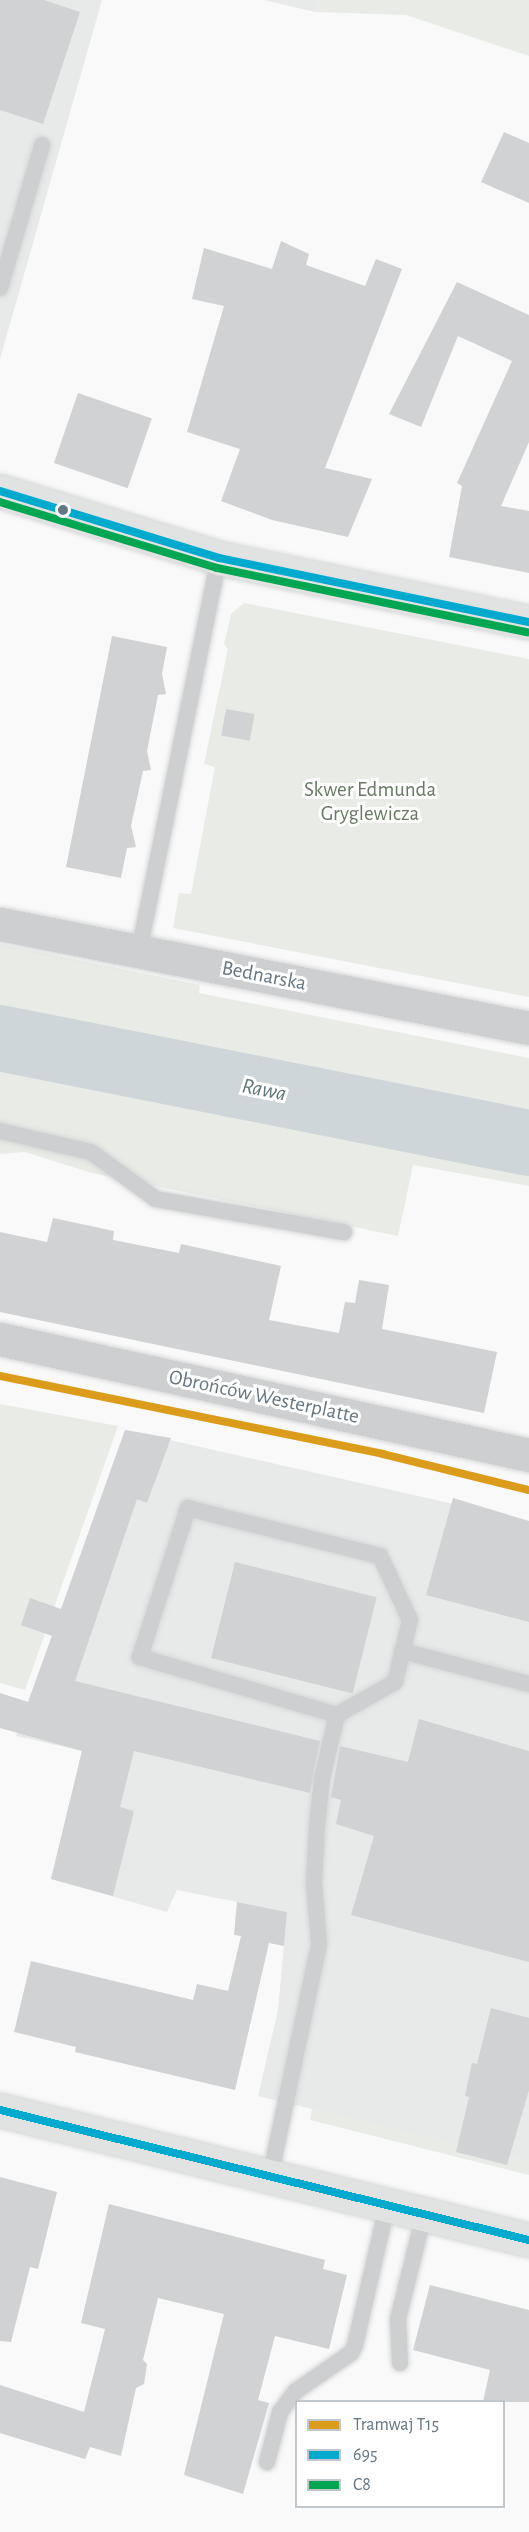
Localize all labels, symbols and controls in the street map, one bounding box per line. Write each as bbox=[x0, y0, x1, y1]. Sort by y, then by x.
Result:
unlabelled marker bbox=[57, 504, 69, 516]
park label: Skwer Edmunda Gryglewicza bbox=[304, 777, 436, 827]
street label: Bednarska bbox=[220, 955, 308, 997]
water label: Rawa bbox=[240, 1073, 288, 1107]
street label: Obrońców Westerplatte bbox=[167, 1365, 361, 1429]
legend bbox=[295, 2400, 505, 2508]
text: Tramwaj T15 bbox=[353, 2416, 439, 2434]
text: 695 bbox=[353, 2446, 377, 2464]
text: C8 bbox=[353, 2476, 371, 2494]

